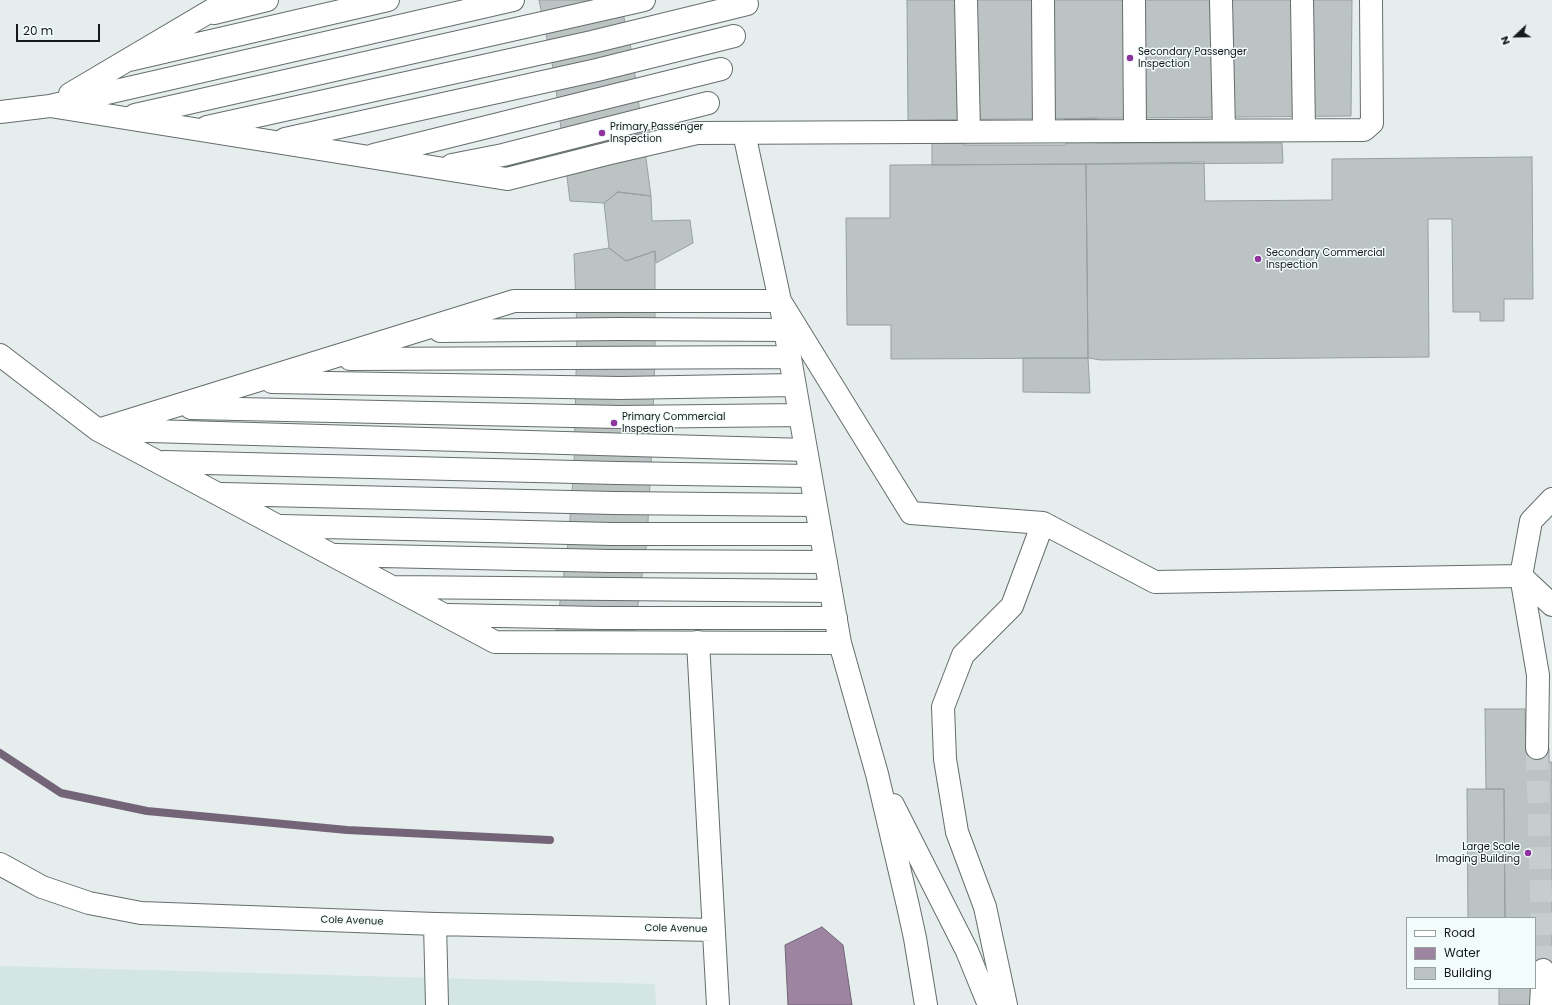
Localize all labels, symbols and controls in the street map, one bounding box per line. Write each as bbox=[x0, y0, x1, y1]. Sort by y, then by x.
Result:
scale bar bbox=[18, 16, 102, 42]
north arrow bbox=[1496, 16, 1536, 56]
text: 20 m bbox=[23, 22, 53, 39]
text: N bbox=[1496, 34, 1514, 47]
place label: Secondary Passenger Inspection bbox=[1138, 46, 1247, 70]
marker: Secondary Passenger Inspection bbox=[1125, 53, 1135, 63]
place label: Primary Passenger Inspection bbox=[610, 121, 703, 144]
marker: Primary Passenger Inspection bbox=[597, 128, 607, 138]
place label: Secondary Commercial Inspection bbox=[1266, 247, 1385, 270]
marker: Secondary Commercial Inspection bbox=[1253, 254, 1263, 264]
place label: Primary Commercial Inspection bbox=[622, 411, 725, 434]
marker: Primary Commercial Inspection bbox=[609, 418, 619, 428]
place label: Large Scale Imaging Building bbox=[1436, 841, 1520, 864]
marker: Large Scale Imaging Building bbox=[1523, 848, 1533, 858]
street label: Cole Avenue bbox=[320, 914, 384, 928]
legend bbox=[1406, 917, 1536, 989]
street label: Cole Avenue bbox=[644, 922, 708, 936]
text: Road bbox=[1444, 924, 1475, 941]
text: Water bbox=[1444, 944, 1480, 961]
text: Building bbox=[1444, 964, 1492, 981]

